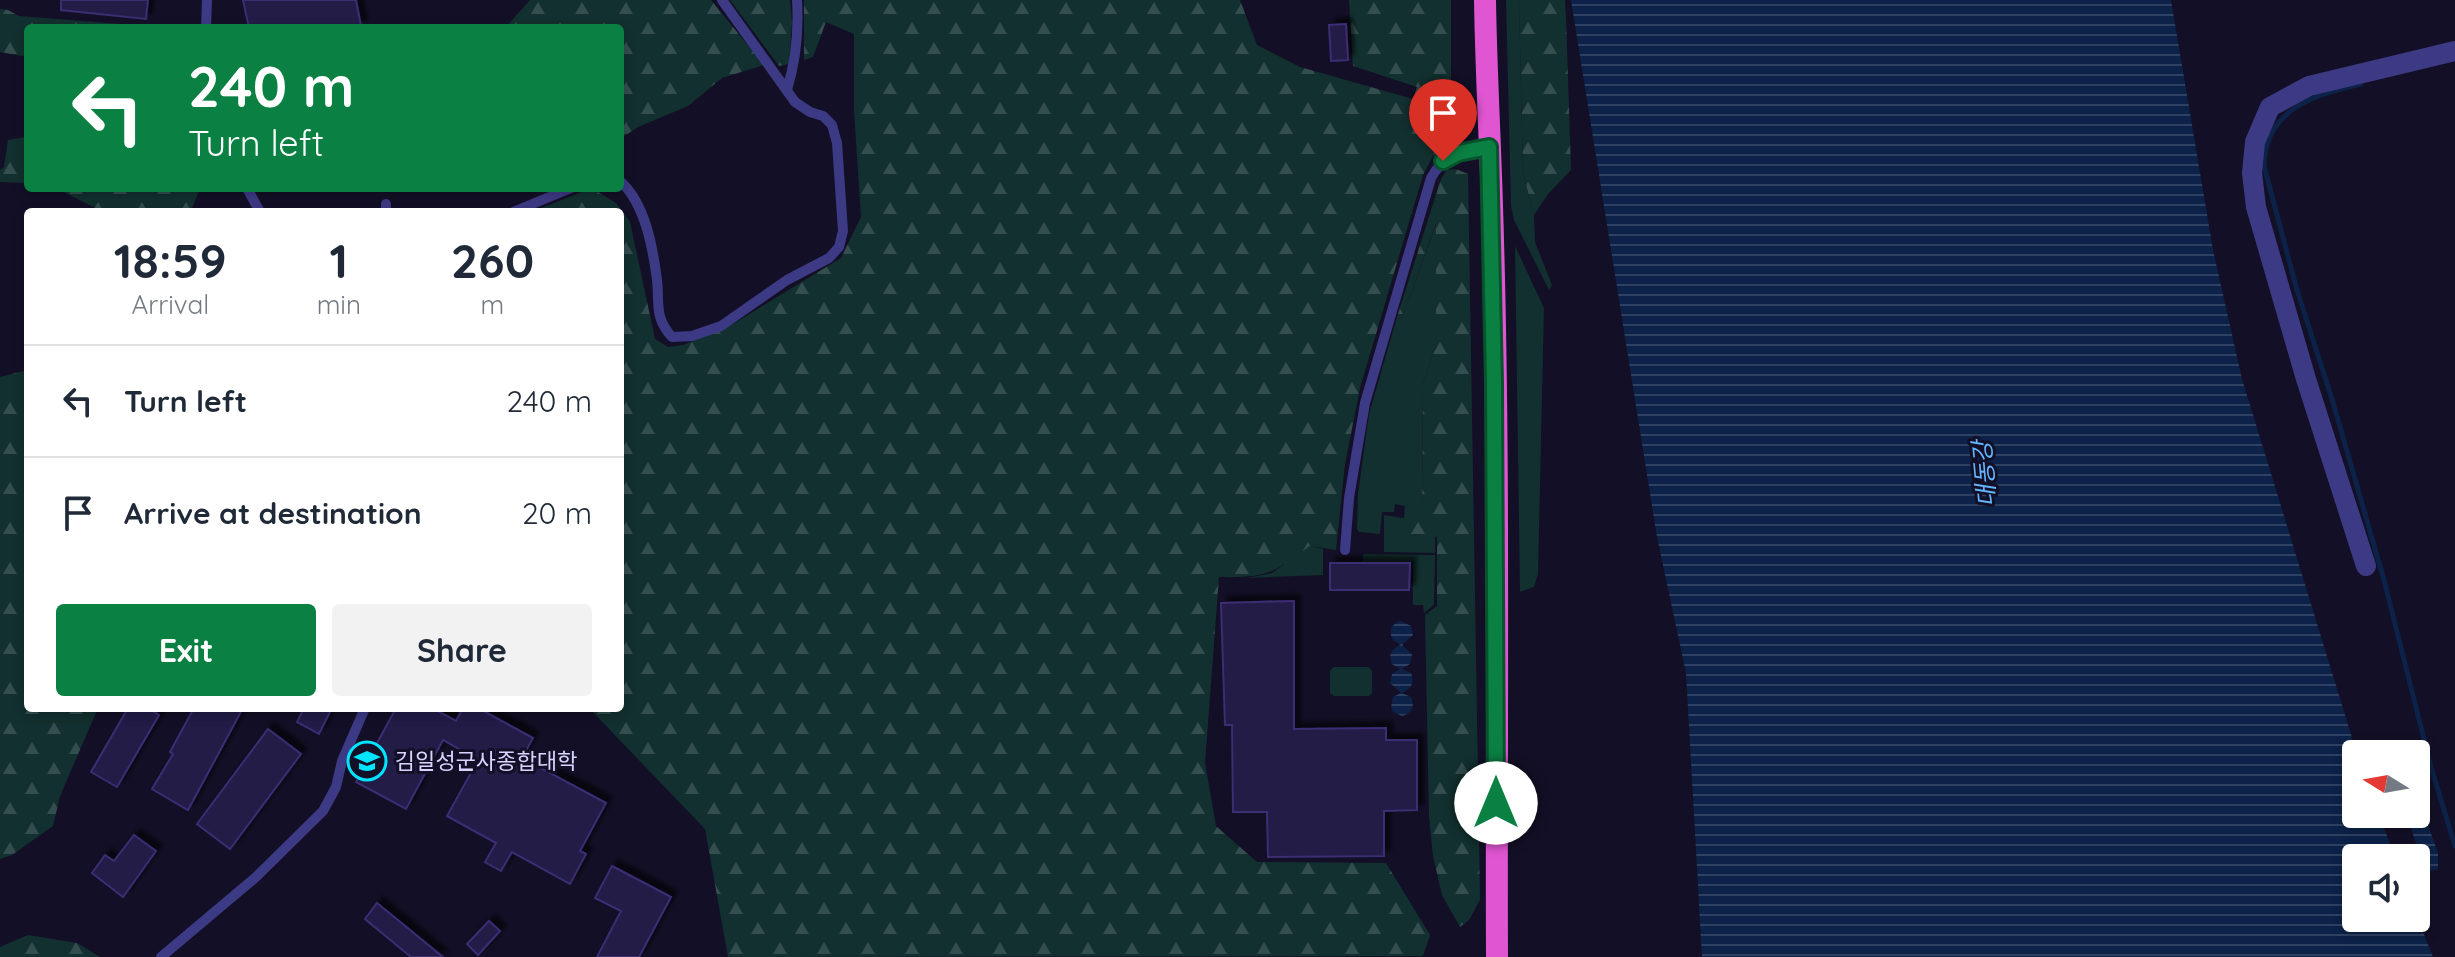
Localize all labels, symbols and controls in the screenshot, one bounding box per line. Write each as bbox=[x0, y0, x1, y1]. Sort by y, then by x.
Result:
text: 240 m bbox=[188, 51, 355, 121]
icon: left bbox=[56, 56, 160, 160]
pin bbox=[1409, 79, 1477, 161]
icon: arrive bbox=[1421, 91, 1465, 135]
text: Turn left bbox=[188, 120, 324, 165]
text: 18:59 bbox=[114, 230, 227, 290]
text: 1 bbox=[329, 230, 348, 290]
text: 260 bbox=[451, 230, 534, 290]
text: Arrival bbox=[131, 288, 209, 321]
text: min bbox=[317, 288, 361, 321]
text: m bbox=[481, 288, 504, 321]
icon: left bbox=[56, 379, 100, 423]
text: Turn left bbox=[124, 382, 247, 420]
text: 240 m bbox=[507, 382, 592, 420]
water label: 대동강 bbox=[1966, 437, 2002, 508]
icon: arrive bbox=[56, 491, 100, 535]
text: Arrive at destination bbox=[124, 494, 422, 532]
text: 20 m bbox=[522, 494, 592, 532]
button: Exit bbox=[56, 604, 316, 696]
button: Share bbox=[332, 604, 592, 696]
school or university icon: 김일성군사종합대학 bbox=[346, 740, 388, 782]
north arrow bbox=[2342, 740, 2430, 828]
map controls bbox=[2342, 740, 2430, 932]
place label: 김일성군사종합대학 bbox=[395, 747, 577, 775]
position arrow bbox=[1454, 761, 1538, 845]
button: sound bbox=[2342, 844, 2430, 932]

